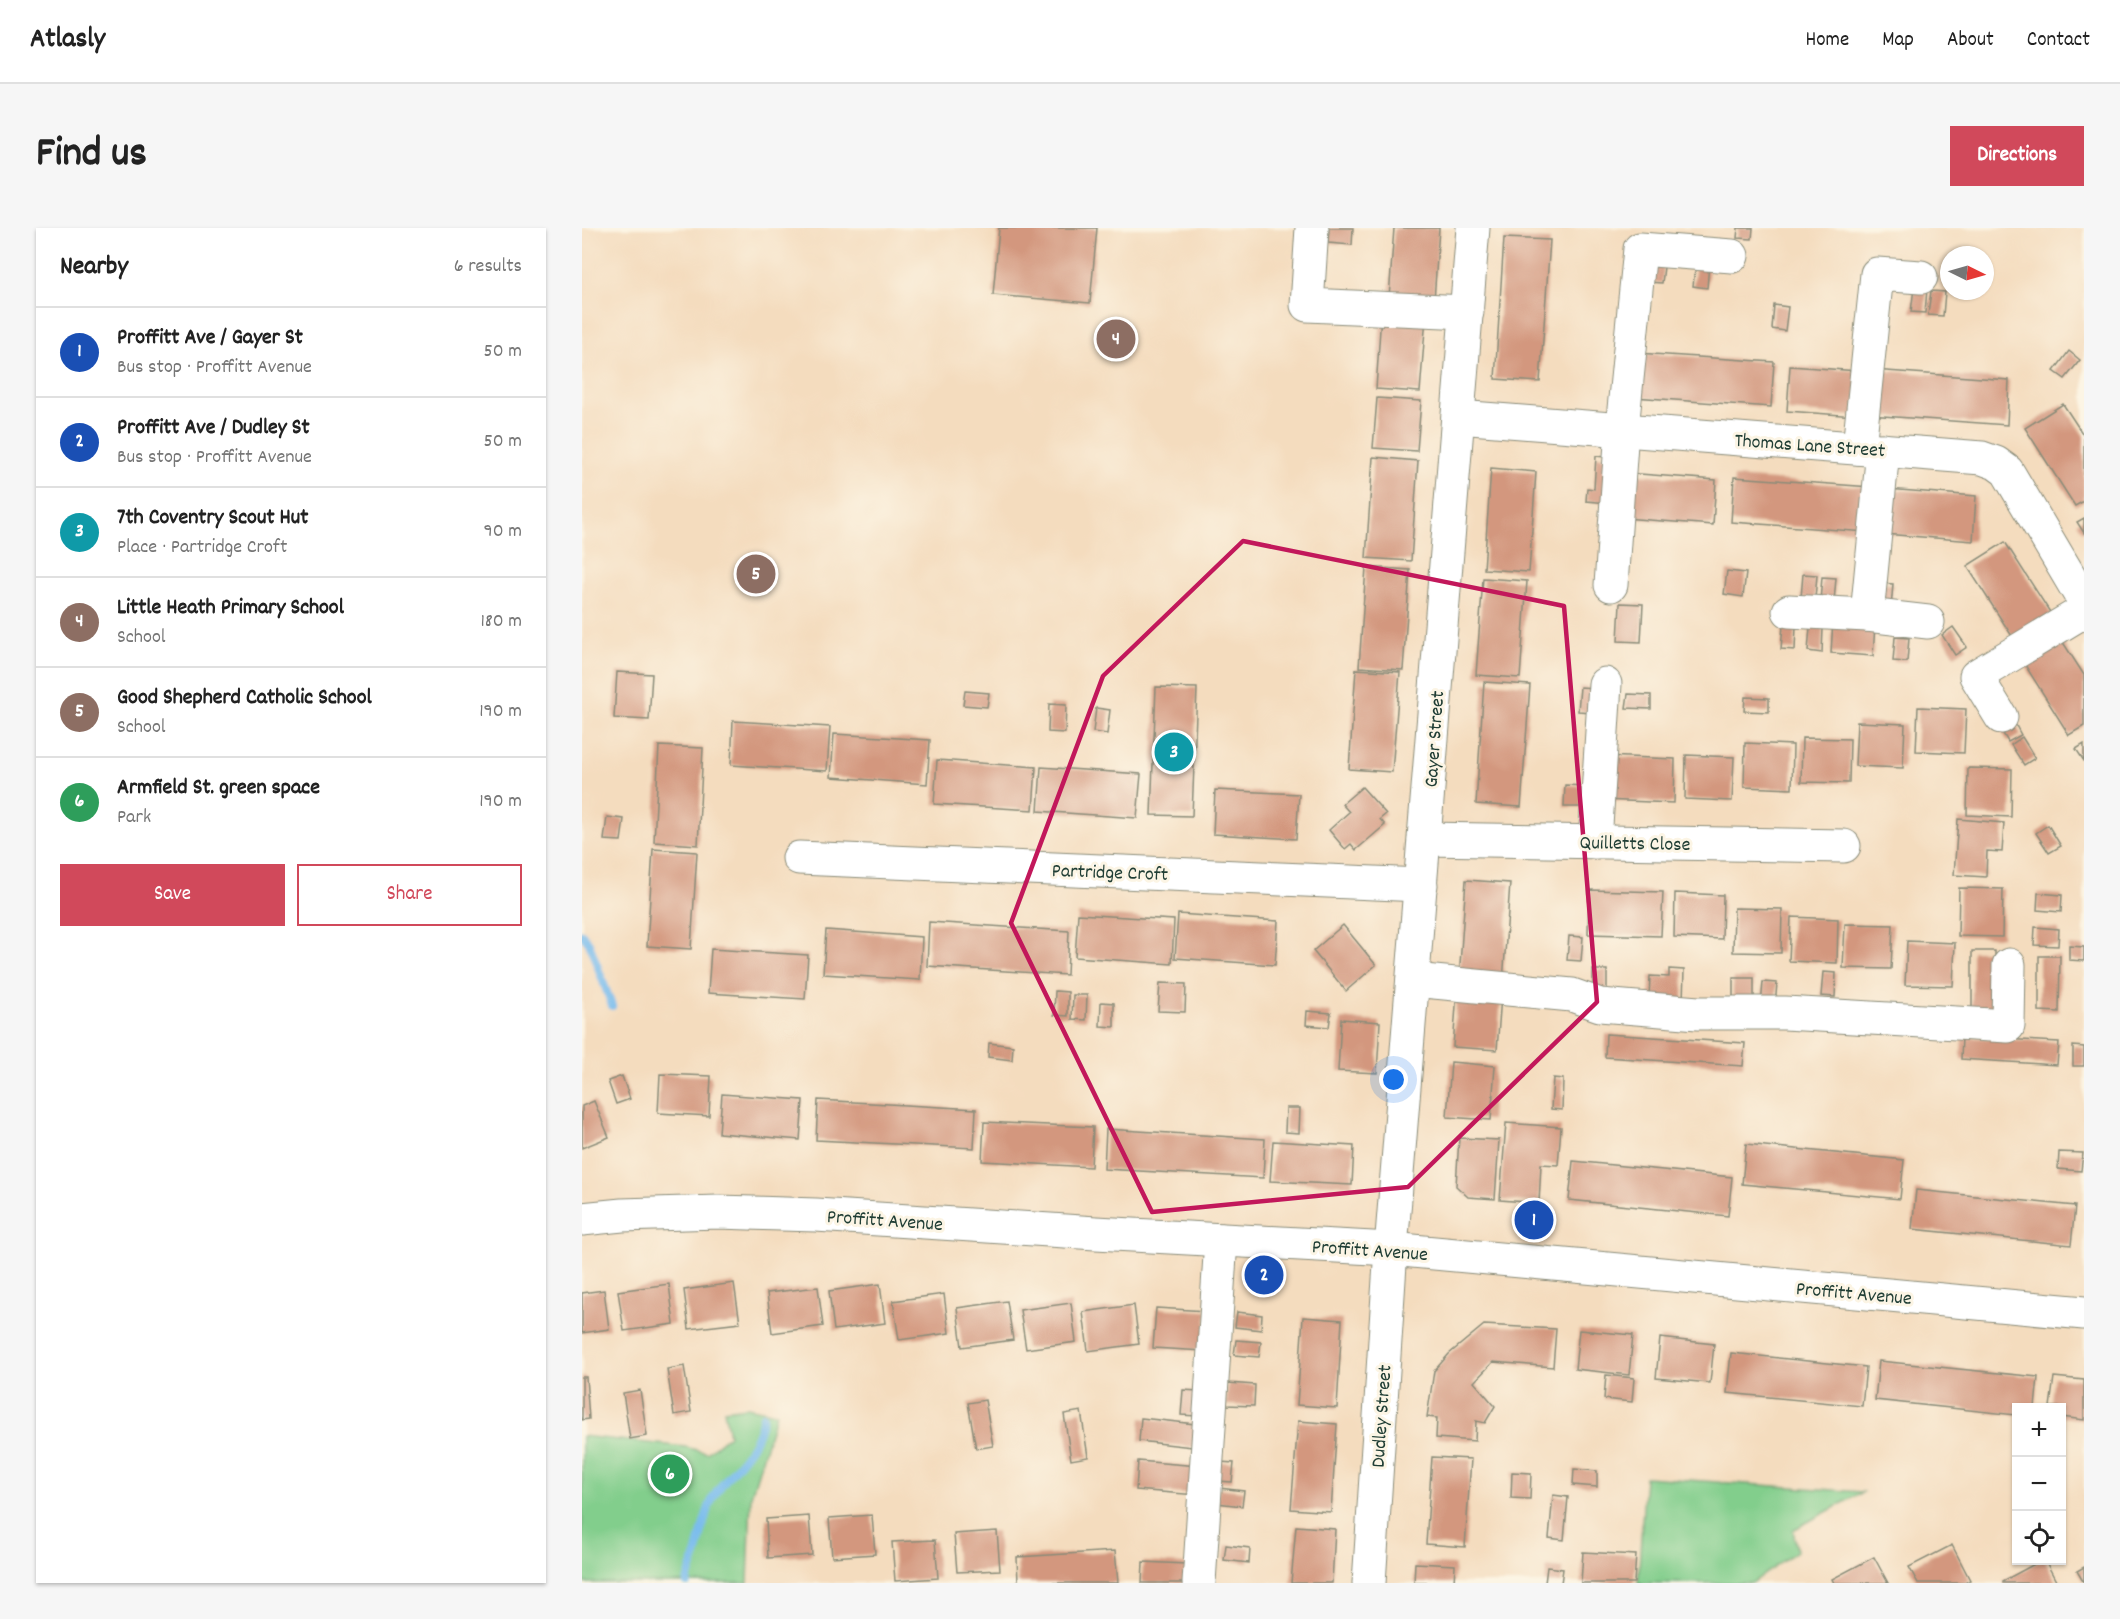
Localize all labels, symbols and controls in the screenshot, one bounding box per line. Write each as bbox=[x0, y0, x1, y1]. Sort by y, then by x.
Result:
text: Atlasly bbox=[30, 21, 105, 61]
text: Home bbox=[1805, 26, 1849, 56]
text: Map bbox=[1882, 26, 1914, 56]
text: About bbox=[1947, 26, 1994, 56]
text: Contact bbox=[2027, 26, 2090, 56]
text: Find us bbox=[36, 126, 147, 186]
button: Directions bbox=[1950, 126, 2084, 186]
north arrow bbox=[1940, 246, 1994, 300]
text: Nearby bbox=[60, 249, 128, 286]
text: 6 results bbox=[454, 253, 522, 281]
pin: 4 bbox=[1096, 316, 1136, 362]
text: Proffitt Ave / Gayer St bbox=[117, 323, 303, 354]
text: 1 bbox=[77, 338, 82, 366]
text: 50 m bbox=[484, 338, 522, 366]
text: Bus stop · Proffitt Avenue bbox=[117, 354, 312, 382]
text: Proffitt Ave / Dudley St bbox=[117, 413, 310, 444]
text: 2 bbox=[75, 428, 84, 456]
text: 50 m bbox=[484, 428, 522, 456]
street label: Thomas Lane Street bbox=[1734, 428, 1886, 466]
text: Bus stop · Proffitt Avenue bbox=[117, 444, 312, 472]
text: 7th Coventry Scout Hut bbox=[117, 503, 308, 534]
text: 3 bbox=[75, 518, 84, 546]
text: 90 m bbox=[484, 518, 522, 546]
text: Place · Partridge Croft bbox=[117, 534, 287, 562]
pin: 5 bbox=[736, 552, 776, 596]
text: Little Heath Primary School bbox=[117, 593, 344, 624]
text: 4 bbox=[75, 608, 84, 636]
text: 180 m bbox=[480, 608, 522, 636]
text: School bbox=[117, 624, 166, 652]
text: Good Shepherd Catholic School bbox=[117, 683, 372, 714]
street label: Gayer Street bbox=[1419, 690, 1453, 789]
text: 5 bbox=[75, 698, 84, 726]
text: 190 m bbox=[479, 698, 522, 726]
text: School bbox=[117, 714, 166, 742]
pin: 3 bbox=[1154, 730, 1194, 774]
text: Armfield St. green space bbox=[117, 773, 320, 804]
text: 6 bbox=[75, 788, 84, 816]
text: 190 m bbox=[479, 788, 522, 816]
text: Park bbox=[117, 804, 151, 832]
street label: Quilletts Close bbox=[1579, 830, 1691, 860]
street label: Partridge Croft bbox=[1051, 858, 1169, 890]
button: Save bbox=[60, 864, 285, 926]
button: Share bbox=[297, 864, 522, 926]
your location bbox=[1379, 1065, 1408, 1094]
pin: 1 bbox=[1514, 1198, 1554, 1242]
street label: Proffitt Avenue bbox=[826, 1204, 944, 1240]
street label: Proffitt Avenue bbox=[1311, 1234, 1429, 1270]
pin: 2 bbox=[1244, 1252, 1284, 1298]
street label: Proffitt Avenue bbox=[1795, 1276, 1913, 1314]
street label: Dudley Street bbox=[1365, 1364, 1401, 1469]
map controls bbox=[2012, 1403, 2066, 1565]
button: + bbox=[2012, 1403, 2066, 1457]
pin: 6 bbox=[650, 1452, 689, 1496]
button: − bbox=[2012, 1457, 2066, 1511]
button: locate bbox=[2012, 1511, 2066, 1565]

